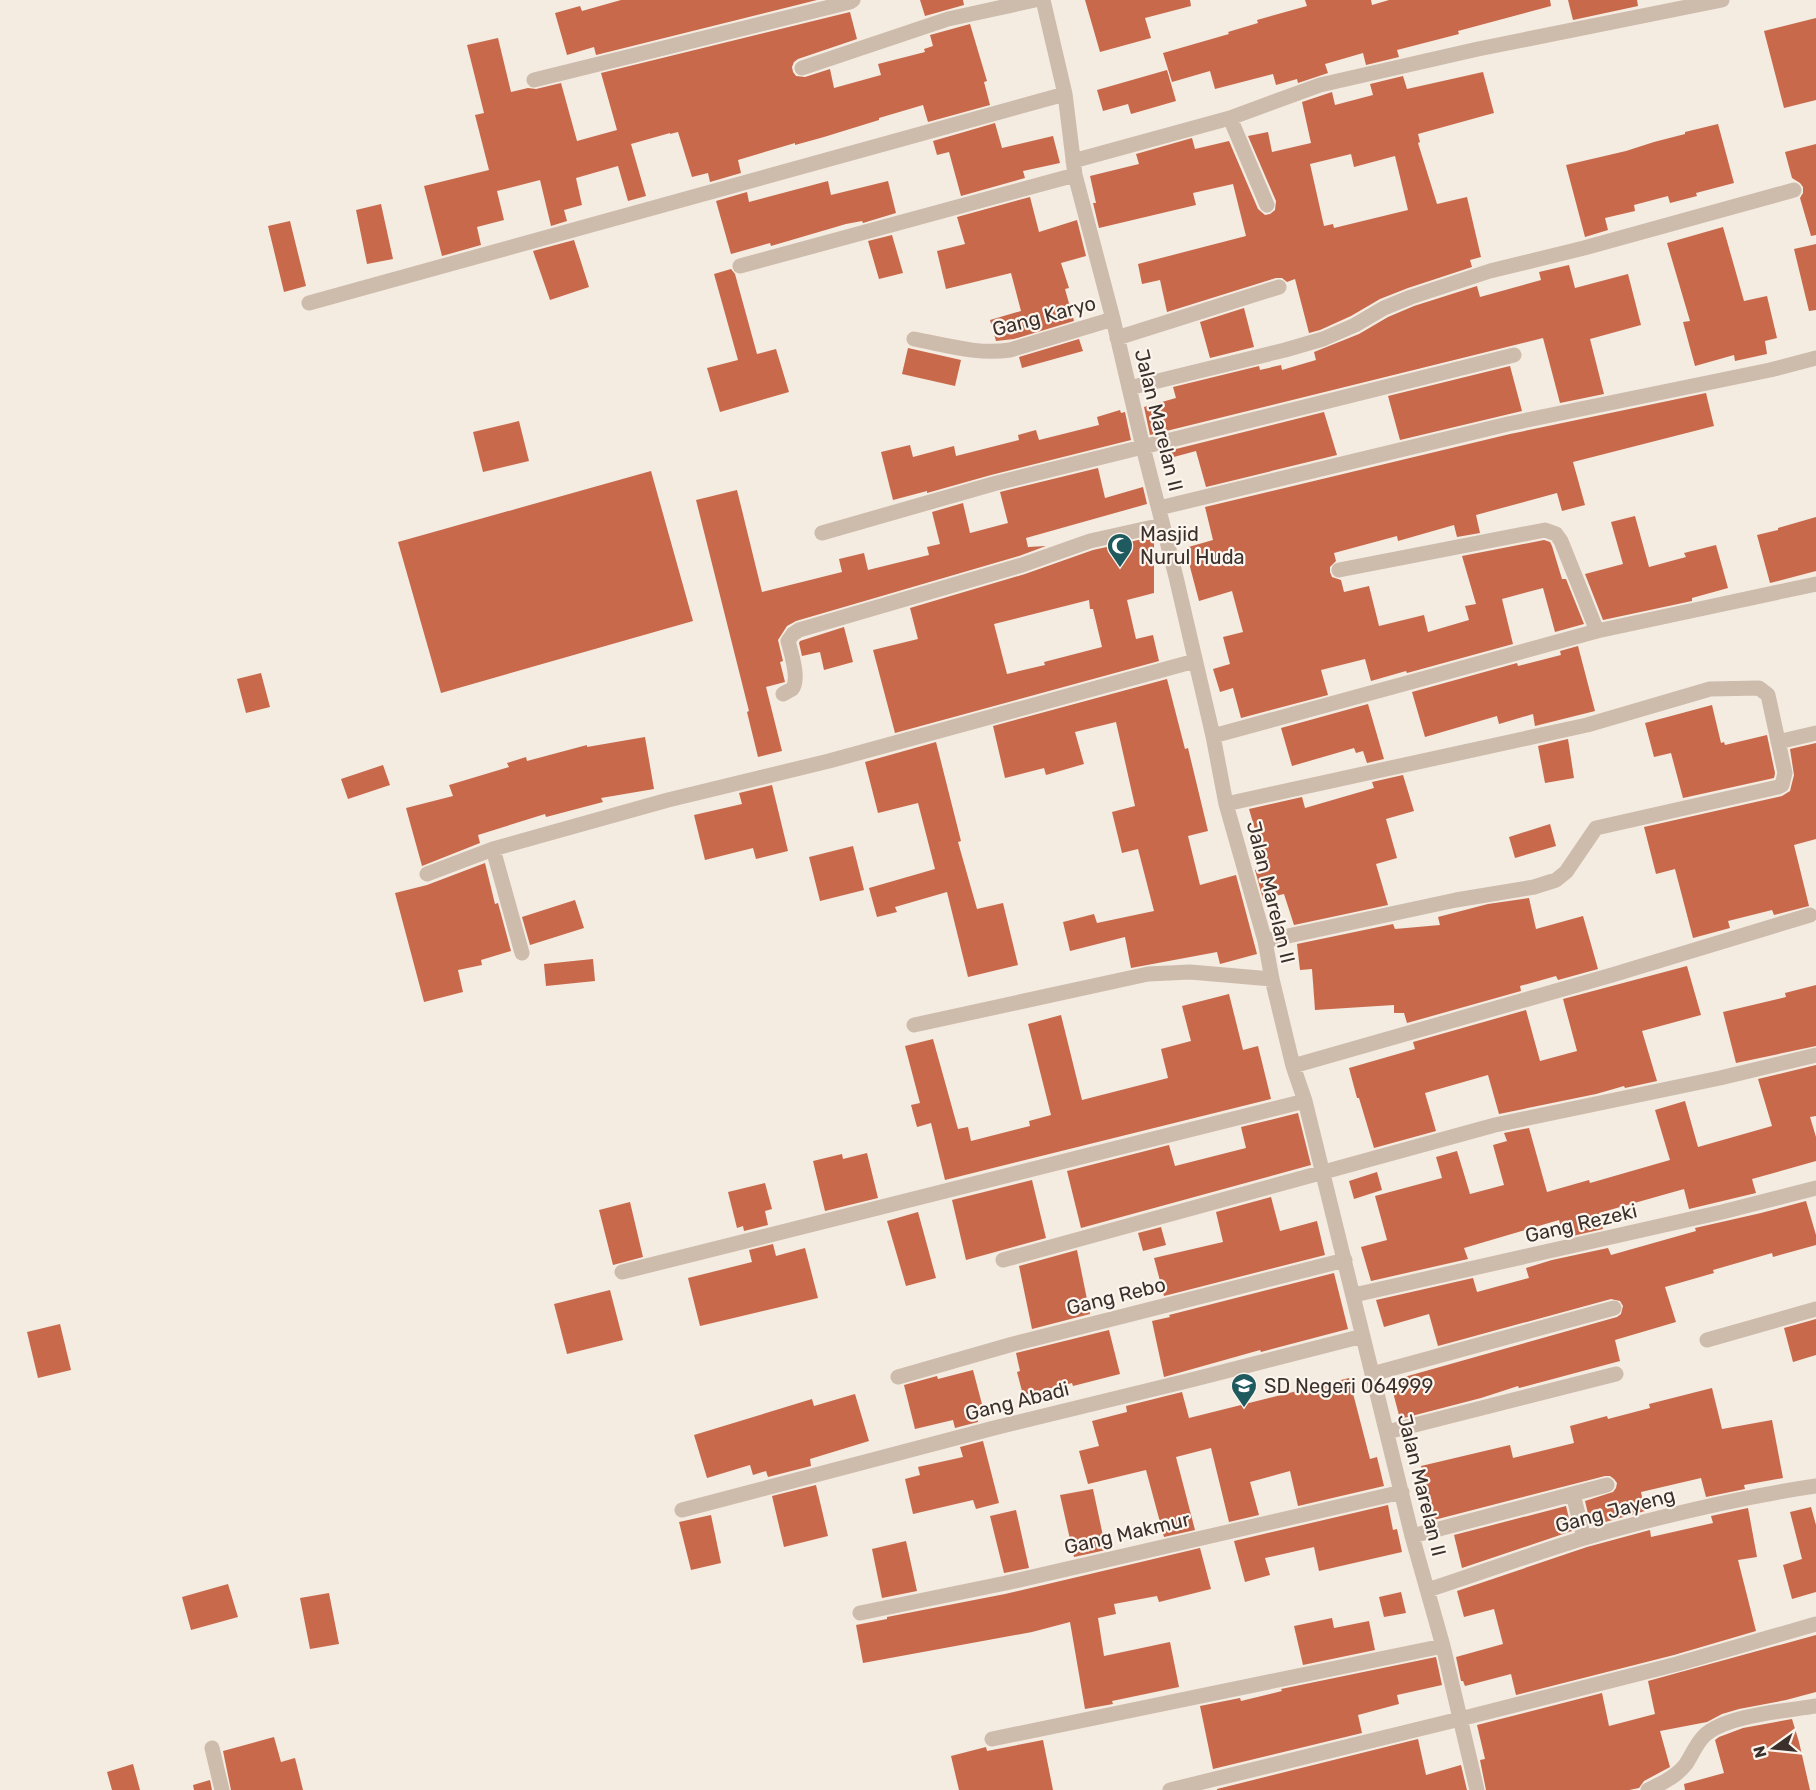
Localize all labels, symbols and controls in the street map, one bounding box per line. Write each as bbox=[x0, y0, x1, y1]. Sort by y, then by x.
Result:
street label: Gang Karyo bbox=[990, 291, 1098, 341]
street label: Jalan Marelan II bbox=[1130, 346, 1188, 494]
place label: Masjid Nurul Huda bbox=[1140, 522, 1245, 569]
mosque icon: Masjid Nurul Huda bbox=[1105, 531, 1135, 569]
street label: Jalan Marelan II bbox=[1242, 818, 1300, 966]
street label: Gang Rezeki bbox=[1523, 1198, 1639, 1248]
street label: Gang Rebo bbox=[1064, 1272, 1168, 1320]
school or university icon: SD Negeri 064999 bbox=[1229, 1371, 1259, 1409]
place label: SD Negeri 064999 bbox=[1264, 1374, 1433, 1398]
street label: Gang Abadi bbox=[963, 1377, 1071, 1425]
street label: Jalan Marelan II bbox=[1393, 1411, 1451, 1559]
street label: Gang Jayeng bbox=[1552, 1482, 1678, 1538]
street label: Gang Makmur bbox=[1062, 1507, 1193, 1559]
north arrow bbox=[1744, 1718, 1804, 1778]
text: N bbox=[1749, 1744, 1771, 1760]

